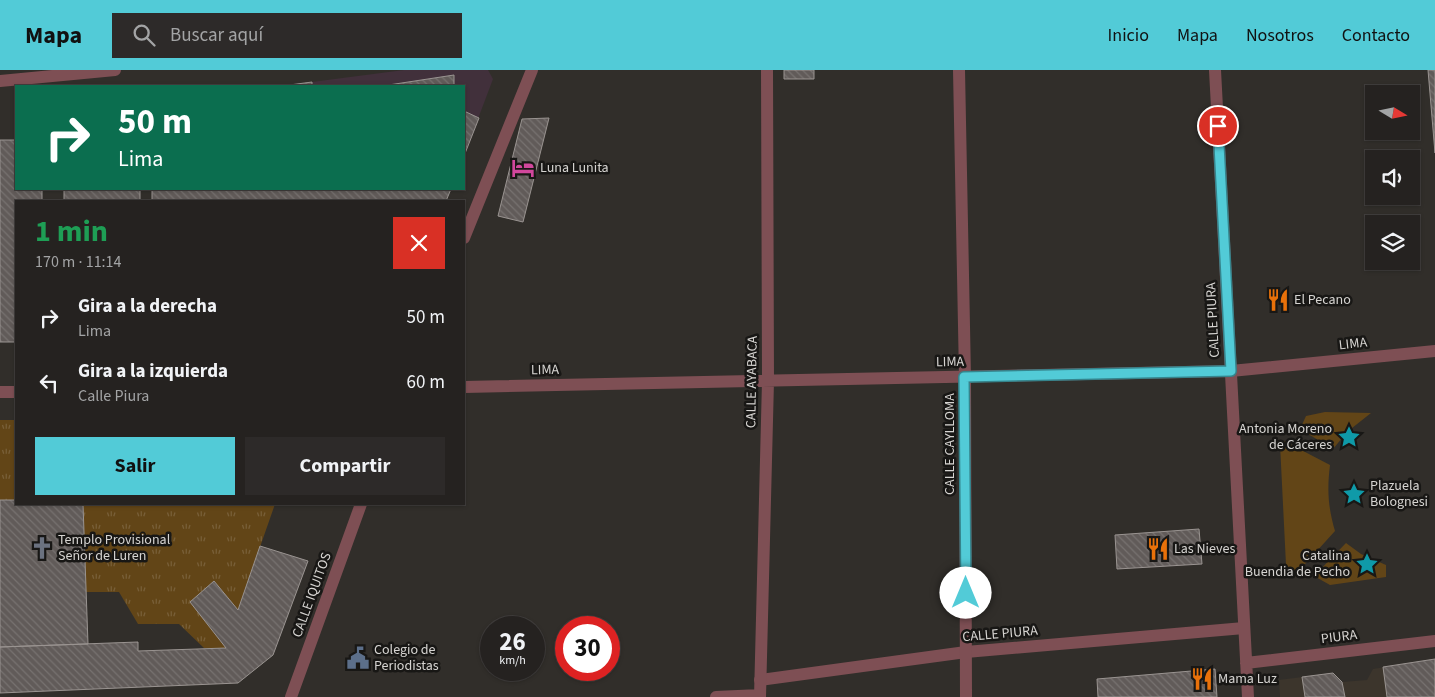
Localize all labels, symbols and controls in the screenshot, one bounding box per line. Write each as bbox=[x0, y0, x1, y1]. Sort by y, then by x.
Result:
search box bbox=[112, 13, 462, 58]
text: Mapa bbox=[25, 18, 82, 53]
icon: search bbox=[130, 21, 158, 49]
text: Buscar aquí bbox=[170, 22, 263, 49]
text: Inicio bbox=[1108, 23, 1149, 48]
text: Mapa bbox=[1177, 23, 1218, 48]
text: Nosotros bbox=[1246, 23, 1314, 48]
text: Contacto bbox=[1342, 23, 1410, 48]
north arrow bbox=[1365, 85, 1420, 140]
map controls bbox=[1365, 85, 1420, 270]
text: 50 m bbox=[118, 97, 192, 147]
icon: right bbox=[35, 105, 100, 170]
pin bbox=[1197, 105, 1239, 147]
icon: arrive bbox=[1204, 112, 1232, 140]
text: Lima bbox=[118, 143, 163, 175]
button: sound bbox=[1365, 150, 1420, 205]
hotel icon: Luna Lunita bbox=[510, 155, 536, 181]
place label: Luna Lunita bbox=[540, 158, 609, 178]
text: 1 min bbox=[35, 210, 108, 253]
button: layers bbox=[1365, 215, 1420, 270]
button: close bbox=[393, 217, 445, 269]
text: 170 m · 11:14 bbox=[35, 251, 122, 273]
street label: CALLE PIURA bbox=[1201, 281, 1225, 358]
restaurant icon: El Pecano bbox=[1265, 287, 1291, 313]
place label: El Pecano bbox=[1294, 290, 1351, 310]
text: Gira a la derecha bbox=[78, 293, 217, 320]
icon: right bbox=[35, 304, 63, 332]
text: 50 m bbox=[407, 304, 445, 331]
text: Lima bbox=[78, 320, 111, 342]
street label: LIMA bbox=[1338, 333, 1368, 355]
street label: CALLE AYABACA bbox=[741, 335, 763, 428]
street label: LIMA bbox=[936, 352, 965, 372]
text: Gira a la izquierda bbox=[78, 358, 228, 385]
street label: LIMA bbox=[531, 360, 560, 380]
icon: left bbox=[35, 369, 63, 397]
text: 60 m bbox=[407, 369, 445, 396]
text: Calle Piura bbox=[78, 385, 149, 407]
street label: CALLE CAYLLOMA bbox=[940, 393, 960, 495]
place label: Antonia Moreno de Cáceres bbox=[1239, 419, 1332, 455]
place icon: Antonia Moreno de Cáceres bbox=[1336, 424, 1362, 450]
button: Salir bbox=[35, 437, 235, 495]
button: Compartir bbox=[245, 437, 445, 495]
place label: Plazuela Bolognesi bbox=[1370, 476, 1428, 512]
place icon: Plazuela Bolognesi bbox=[1341, 481, 1367, 507]
place label: Templo Provisional Señor de Luren bbox=[58, 530, 171, 566]
church icon: Templo Provisional Señor de Luren bbox=[29, 535, 55, 561]
restaurant icon: Las Nieves bbox=[1145, 536, 1171, 562]
place label: Las Nieves bbox=[1174, 539, 1235, 559]
place label: Catalina Buendia de Pecho bbox=[1245, 546, 1350, 582]
street label: CALLE IQUITOS bbox=[287, 550, 337, 640]
place icon: Catalina Buendia de Pecho bbox=[1354, 551, 1380, 577]
position arrow bbox=[939, 566, 991, 618]
speed limit sign: 30 bbox=[555, 616, 620, 681]
street label: CALLE PIURA bbox=[961, 621, 1039, 647]
text: 26 bbox=[499, 624, 526, 660]
street label: PIURA bbox=[1320, 625, 1359, 649]
place label: Colegio de Periodistas bbox=[374, 640, 439, 676]
public building icon: Colegio de Periodistas bbox=[345, 645, 371, 671]
text: km/h bbox=[499, 652, 526, 669]
restaurant icon: Mama Luz bbox=[1189, 666, 1215, 692]
place label: Mama Luz bbox=[1218, 669, 1277, 689]

